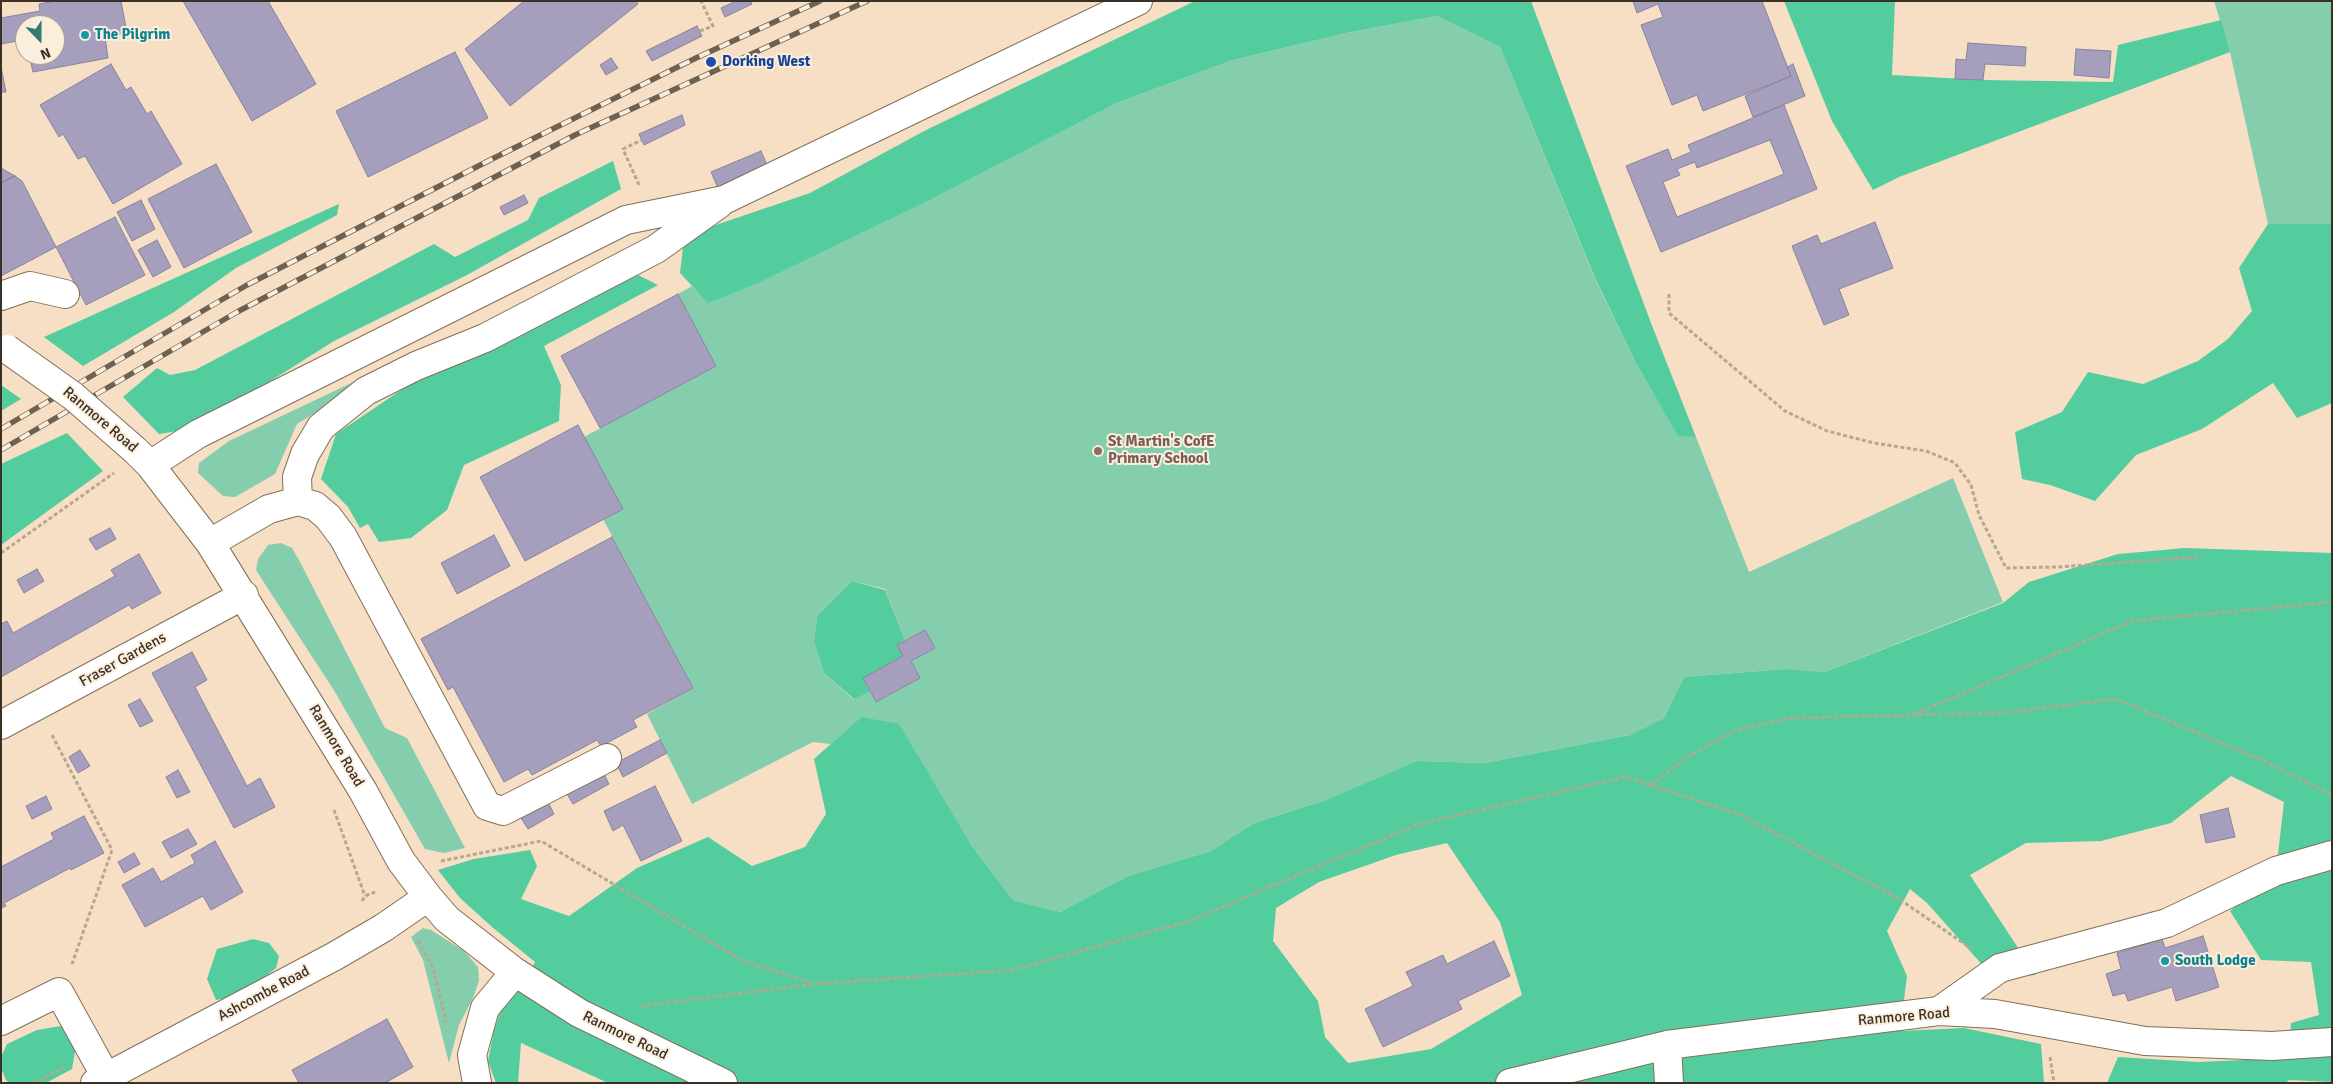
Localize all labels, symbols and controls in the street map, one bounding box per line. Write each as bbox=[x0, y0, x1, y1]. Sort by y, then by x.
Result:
north arrow bbox=[15, 15, 65, 65]
place label: The Pilgrim bbox=[95, 26, 170, 44]
marker: The Pilgrim bbox=[79, 29, 91, 41]
text: N bbox=[38, 44, 53, 63]
place label: Dorking West bbox=[722, 53, 810, 71]
marker: Dorking West bbox=[704, 55, 718, 69]
street label: Ranmore Road bbox=[59, 383, 141, 457]
place label: St Martin's CofE Primary School bbox=[1108, 433, 1215, 468]
marker: St Martin's CofE Primary School bbox=[1092, 445, 1104, 457]
street label: Fraser Gardens bbox=[77, 629, 169, 691]
street label: Ranmore Road bbox=[304, 702, 368, 790]
place label: South Lodge bbox=[2175, 952, 2256, 970]
marker: South Lodge bbox=[2159, 955, 2171, 967]
street label: Ashcombe Road bbox=[215, 962, 313, 1026]
street label: Ranmore Road bbox=[1857, 1004, 1951, 1030]
street label: Ranmore Road bbox=[579, 1008, 671, 1064]

